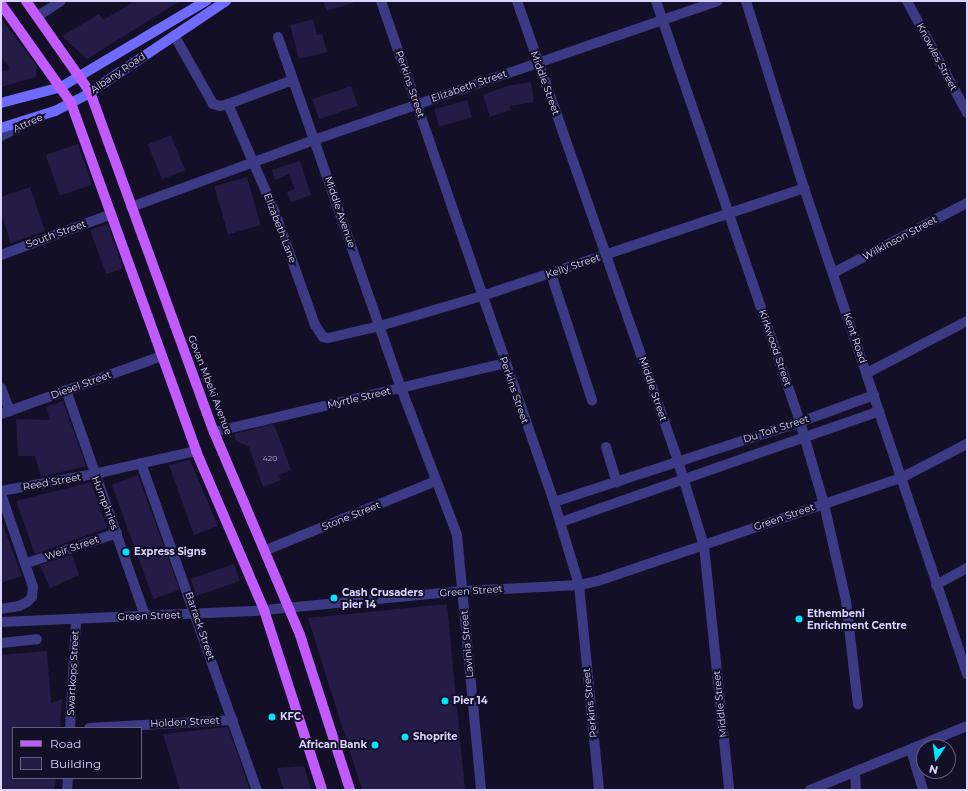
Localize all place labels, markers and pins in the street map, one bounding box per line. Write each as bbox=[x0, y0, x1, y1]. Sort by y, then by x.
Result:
place label: Express Signs bbox=[134, 546, 206, 558]
marker: Express Signs bbox=[121, 547, 131, 557]
place label: Cash Crusaders pier 14 bbox=[342, 586, 423, 610]
marker: Cash Crusaders pier 14 bbox=[329, 593, 339, 603]
place label: Ethembeni Enrichment Centre bbox=[807, 607, 907, 630]
marker: Ethembeni Enrichment Centre bbox=[794, 614, 804, 624]
place label: Pier 14 bbox=[453, 695, 488, 707]
marker: Pier 14 bbox=[440, 696, 450, 706]
place label: KFC bbox=[280, 711, 301, 723]
marker: KFC bbox=[267, 712, 277, 722]
place label: Shoprite bbox=[413, 731, 458, 743]
marker: Shoprite bbox=[400, 732, 410, 742]
place label: African Bank bbox=[299, 739, 367, 751]
marker: African Bank bbox=[370, 740, 380, 750]

